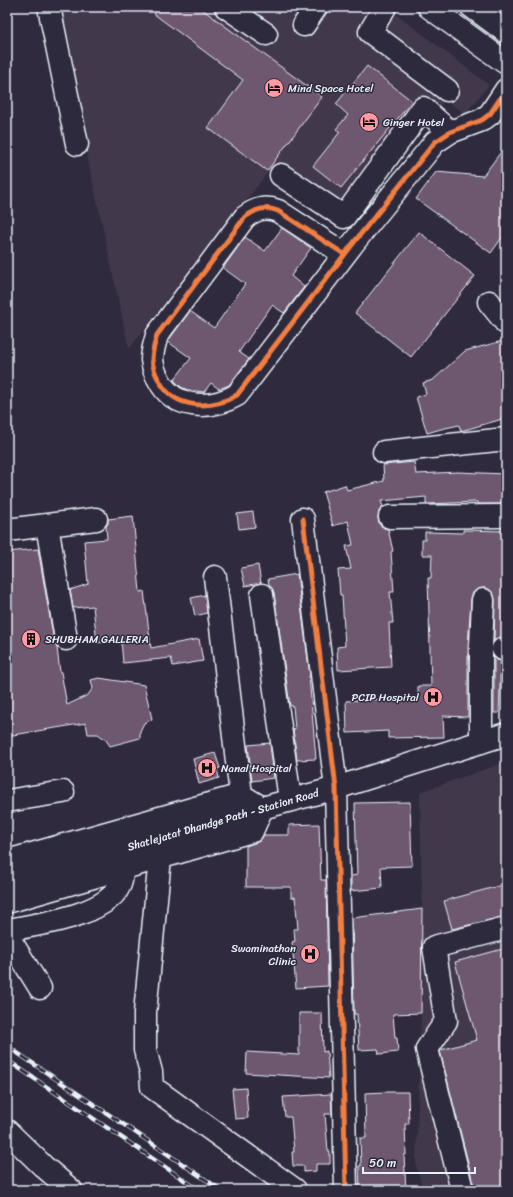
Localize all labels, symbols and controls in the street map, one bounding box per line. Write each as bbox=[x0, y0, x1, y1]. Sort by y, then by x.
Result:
hotel icon: Mind Space Hotel bbox=[263, 77, 285, 99]
place label: Mind Space Hotel bbox=[288, 79, 374, 98]
hotel icon: Ginger Hotel bbox=[358, 111, 380, 133]
place label: Ginger Hotel bbox=[383, 113, 445, 132]
building icon: SHUBHAM GALLERIA bbox=[20, 628, 42, 650]
place label: SHUBHAM GALLERIA bbox=[45, 630, 149, 649]
hospital icon: PCIP Hospital bbox=[422, 686, 444, 708]
place label: PCIP Hospital bbox=[352, 688, 420, 707]
hospital icon: Nanal Hospital bbox=[196, 757, 218, 779]
place label: Nanal Hospital bbox=[221, 759, 293, 778]
street label: Shatlejatat Dhandge Path - Station Road bbox=[125, 783, 322, 856]
place label: Swaminathan Clinic bbox=[231, 939, 296, 971]
hospital icon: Swaminathan Clinic bbox=[299, 943, 321, 965]
scale bar bbox=[363, 1149, 475, 1175]
text: 50 m bbox=[369, 1152, 396, 1174]

